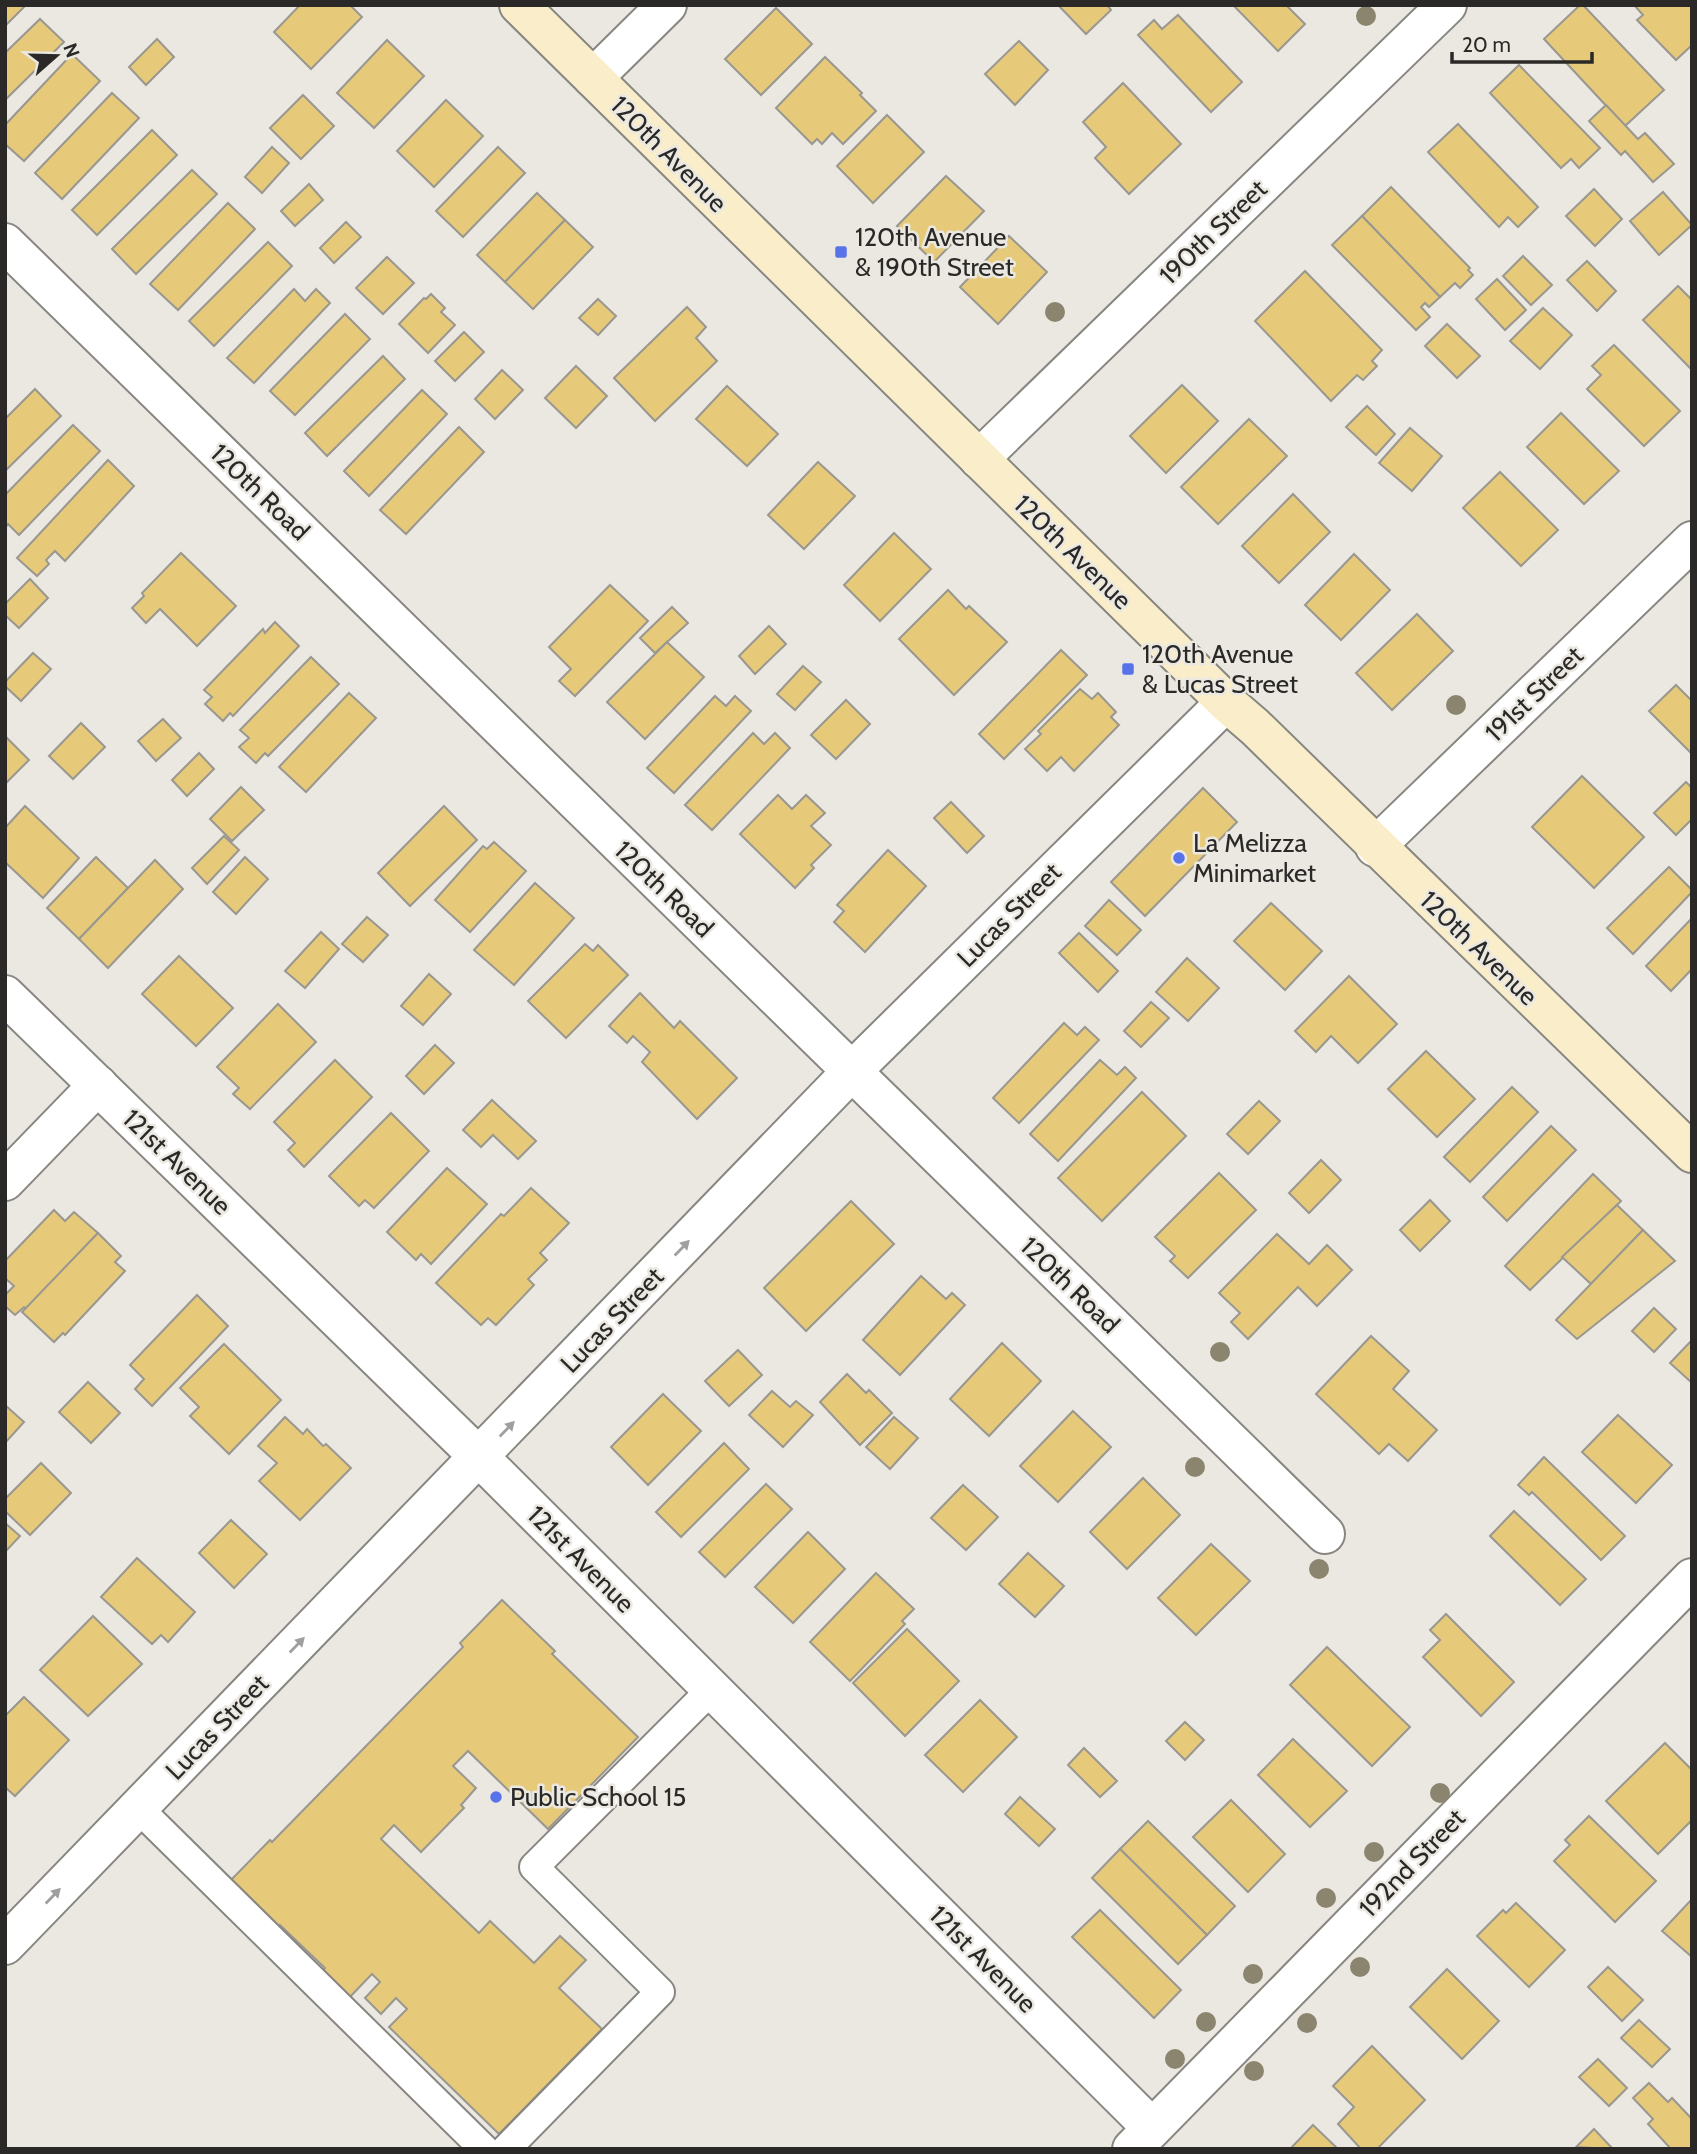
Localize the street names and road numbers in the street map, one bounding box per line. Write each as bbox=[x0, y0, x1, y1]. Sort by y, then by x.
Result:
street label: 120th Avenue bbox=[604, 89, 734, 219]
street label: 190th Street bbox=[1153, 173, 1274, 291]
street label: 120th Road bbox=[204, 437, 316, 547]
street label: 120th Avenue bbox=[1007, 488, 1139, 616]
street label: 191st Street bbox=[1478, 639, 1590, 749]
street label: 120th Road bbox=[608, 834, 720, 944]
street label: Lucas Street bbox=[950, 856, 1068, 974]
street label: 120th Avenue bbox=[1413, 884, 1545, 1012]
street label: 121st Avenue bbox=[116, 1102, 238, 1222]
street label: 120th Road bbox=[1014, 1230, 1126, 1340]
street label: Lucas Street bbox=[554, 1260, 670, 1379]
street label: 121st Avenue bbox=[521, 1499, 641, 1619]
street label: Lucas Street bbox=[159, 1667, 275, 1786]
street label: 192nd Street bbox=[1352, 1802, 1472, 1924]
street label: 121st Avenue bbox=[923, 1899, 1043, 2019]

